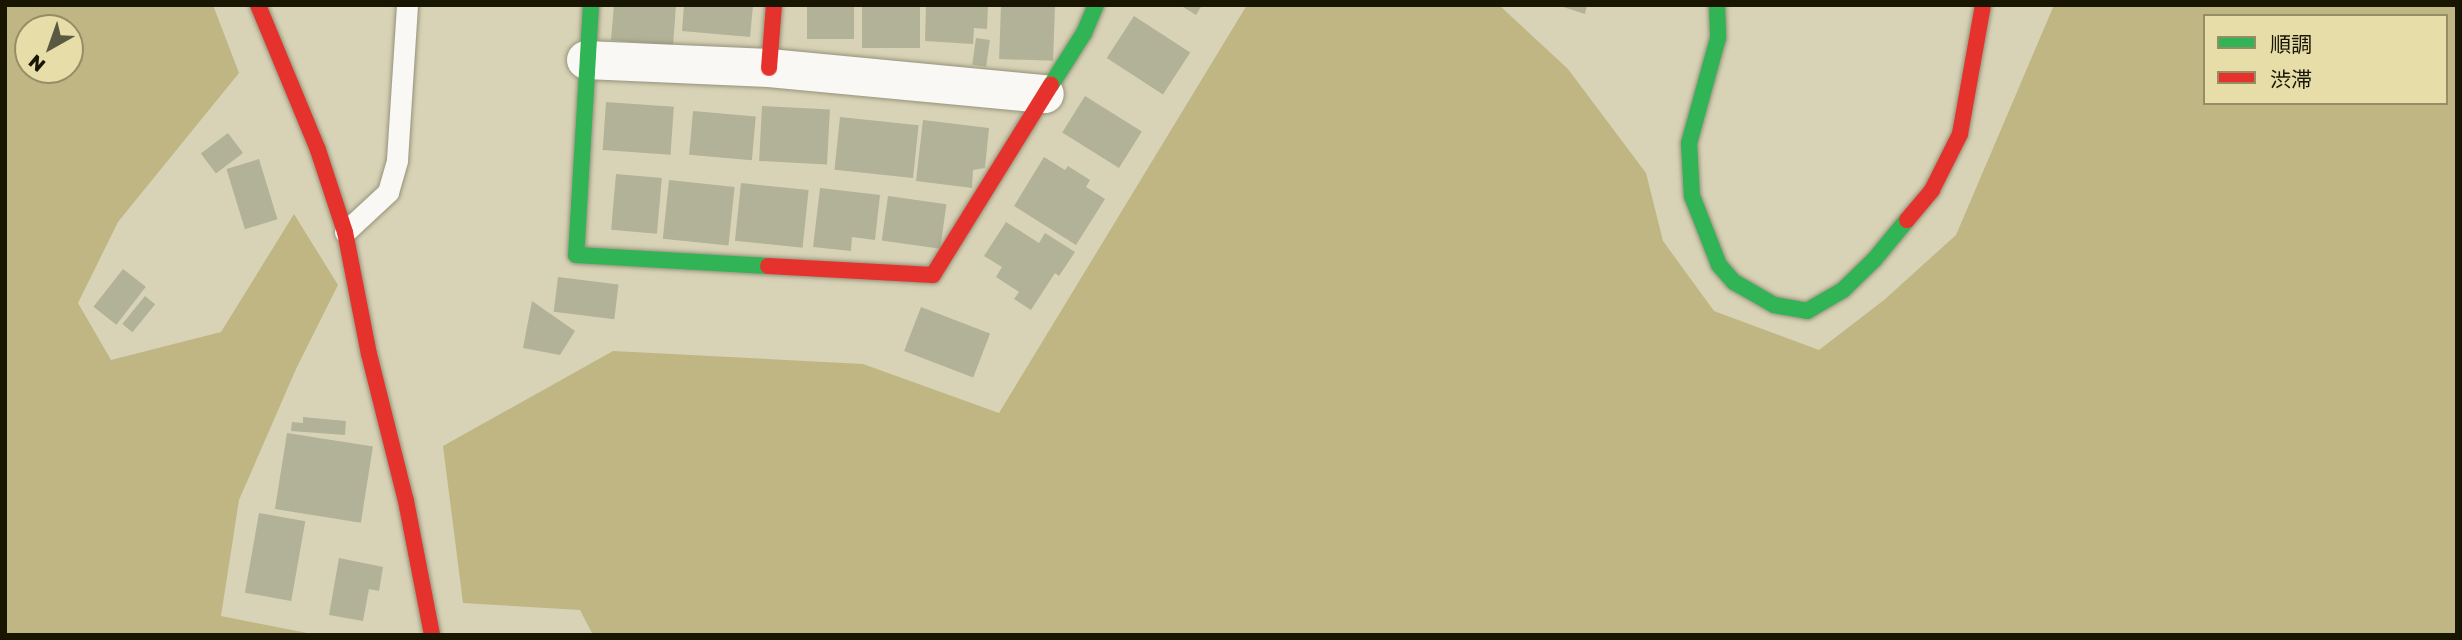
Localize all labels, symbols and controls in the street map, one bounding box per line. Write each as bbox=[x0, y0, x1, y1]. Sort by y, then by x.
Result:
north arrow bbox=[14, 14, 84, 84]
legend bbox=[2203, 14, 2448, 105]
text: 順調 bbox=[2270, 31, 2312, 57]
text: N bbox=[24, 50, 49, 77]
text: 渋滞 bbox=[2270, 66, 2312, 92]

